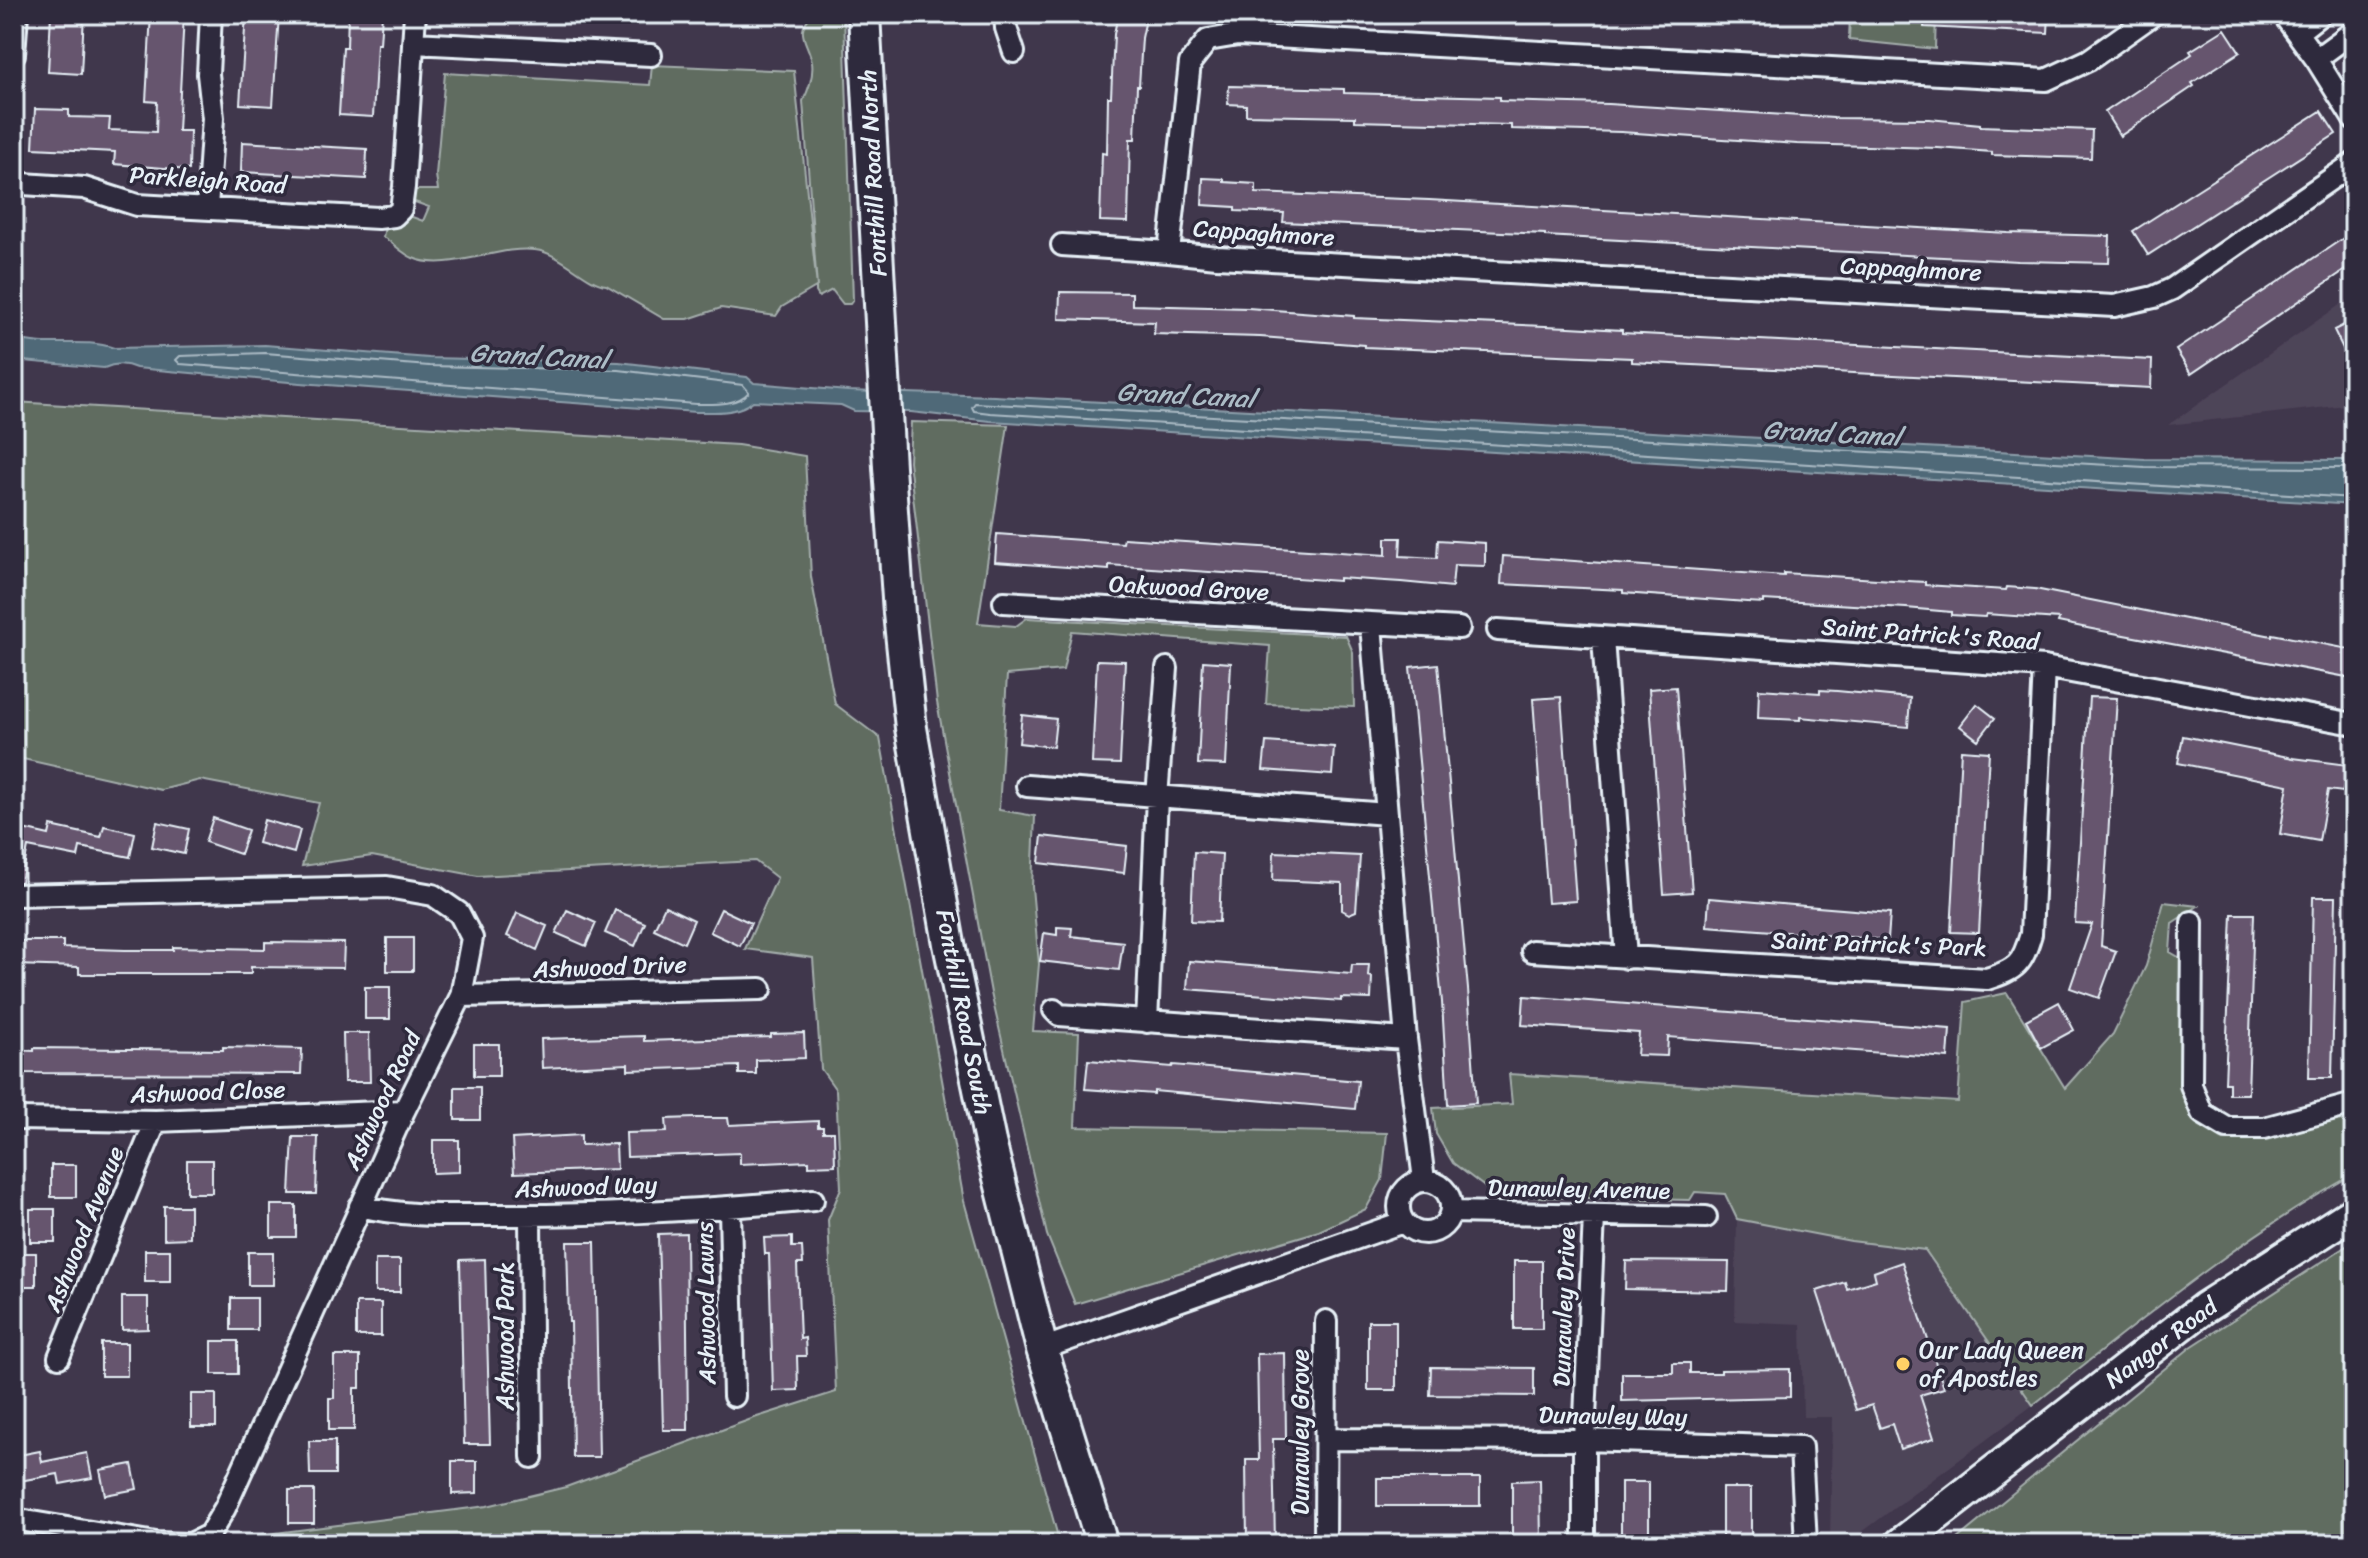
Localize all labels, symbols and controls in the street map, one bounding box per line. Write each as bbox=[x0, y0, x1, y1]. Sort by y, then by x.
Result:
street label: Fonthill Road North bbox=[847, 68, 899, 278]
street label: Parkleigh Road bbox=[128, 154, 289, 207]
street label: Cappaghmore bbox=[1192, 207, 1336, 259]
street label: Cappaghmore bbox=[1839, 244, 1983, 294]
water label: Grand Canal bbox=[469, 329, 615, 383]
water label: Grand Canal bbox=[1116, 368, 1262, 422]
water label: Grand Canal bbox=[1762, 406, 1908, 460]
street label: Oakwood Grove bbox=[1108, 563, 1270, 613]
street label: Saint Patrick's Road bbox=[1820, 605, 2042, 663]
street label: Fonthill Road South bbox=[924, 906, 1004, 1118]
street label: Saint Patrick's Park bbox=[1770, 919, 1988, 969]
street label: Ashwood Drive bbox=[532, 943, 687, 991]
street label: Ashwood Road bbox=[331, 1022, 433, 1178]
street label: Ashwood Close bbox=[129, 1068, 286, 1116]
street label: Ashwood Avenue bbox=[31, 1140, 136, 1319]
street label: Ashwood Way bbox=[513, 1164, 658, 1211]
street label: Dunawley Avenue bbox=[1487, 1166, 1671, 1212]
street label: Ashwood Lawns bbox=[684, 1220, 728, 1386]
street label: Dunawley Drive bbox=[1540, 1226, 1588, 1388]
street label: Ashwood Park bbox=[484, 1262, 526, 1411]
street label: Nangor Road bbox=[2095, 1285, 2229, 1400]
place label: Our Lady Queen of Apostles bbox=[1919, 1329, 2084, 1399]
street label: Dunawley Grove bbox=[1279, 1349, 1321, 1515]
marker: Our Lady Queen of Apostles bbox=[1894, 1355, 1912, 1373]
street label: Dunawley Way bbox=[1538, 1394, 1688, 1438]

